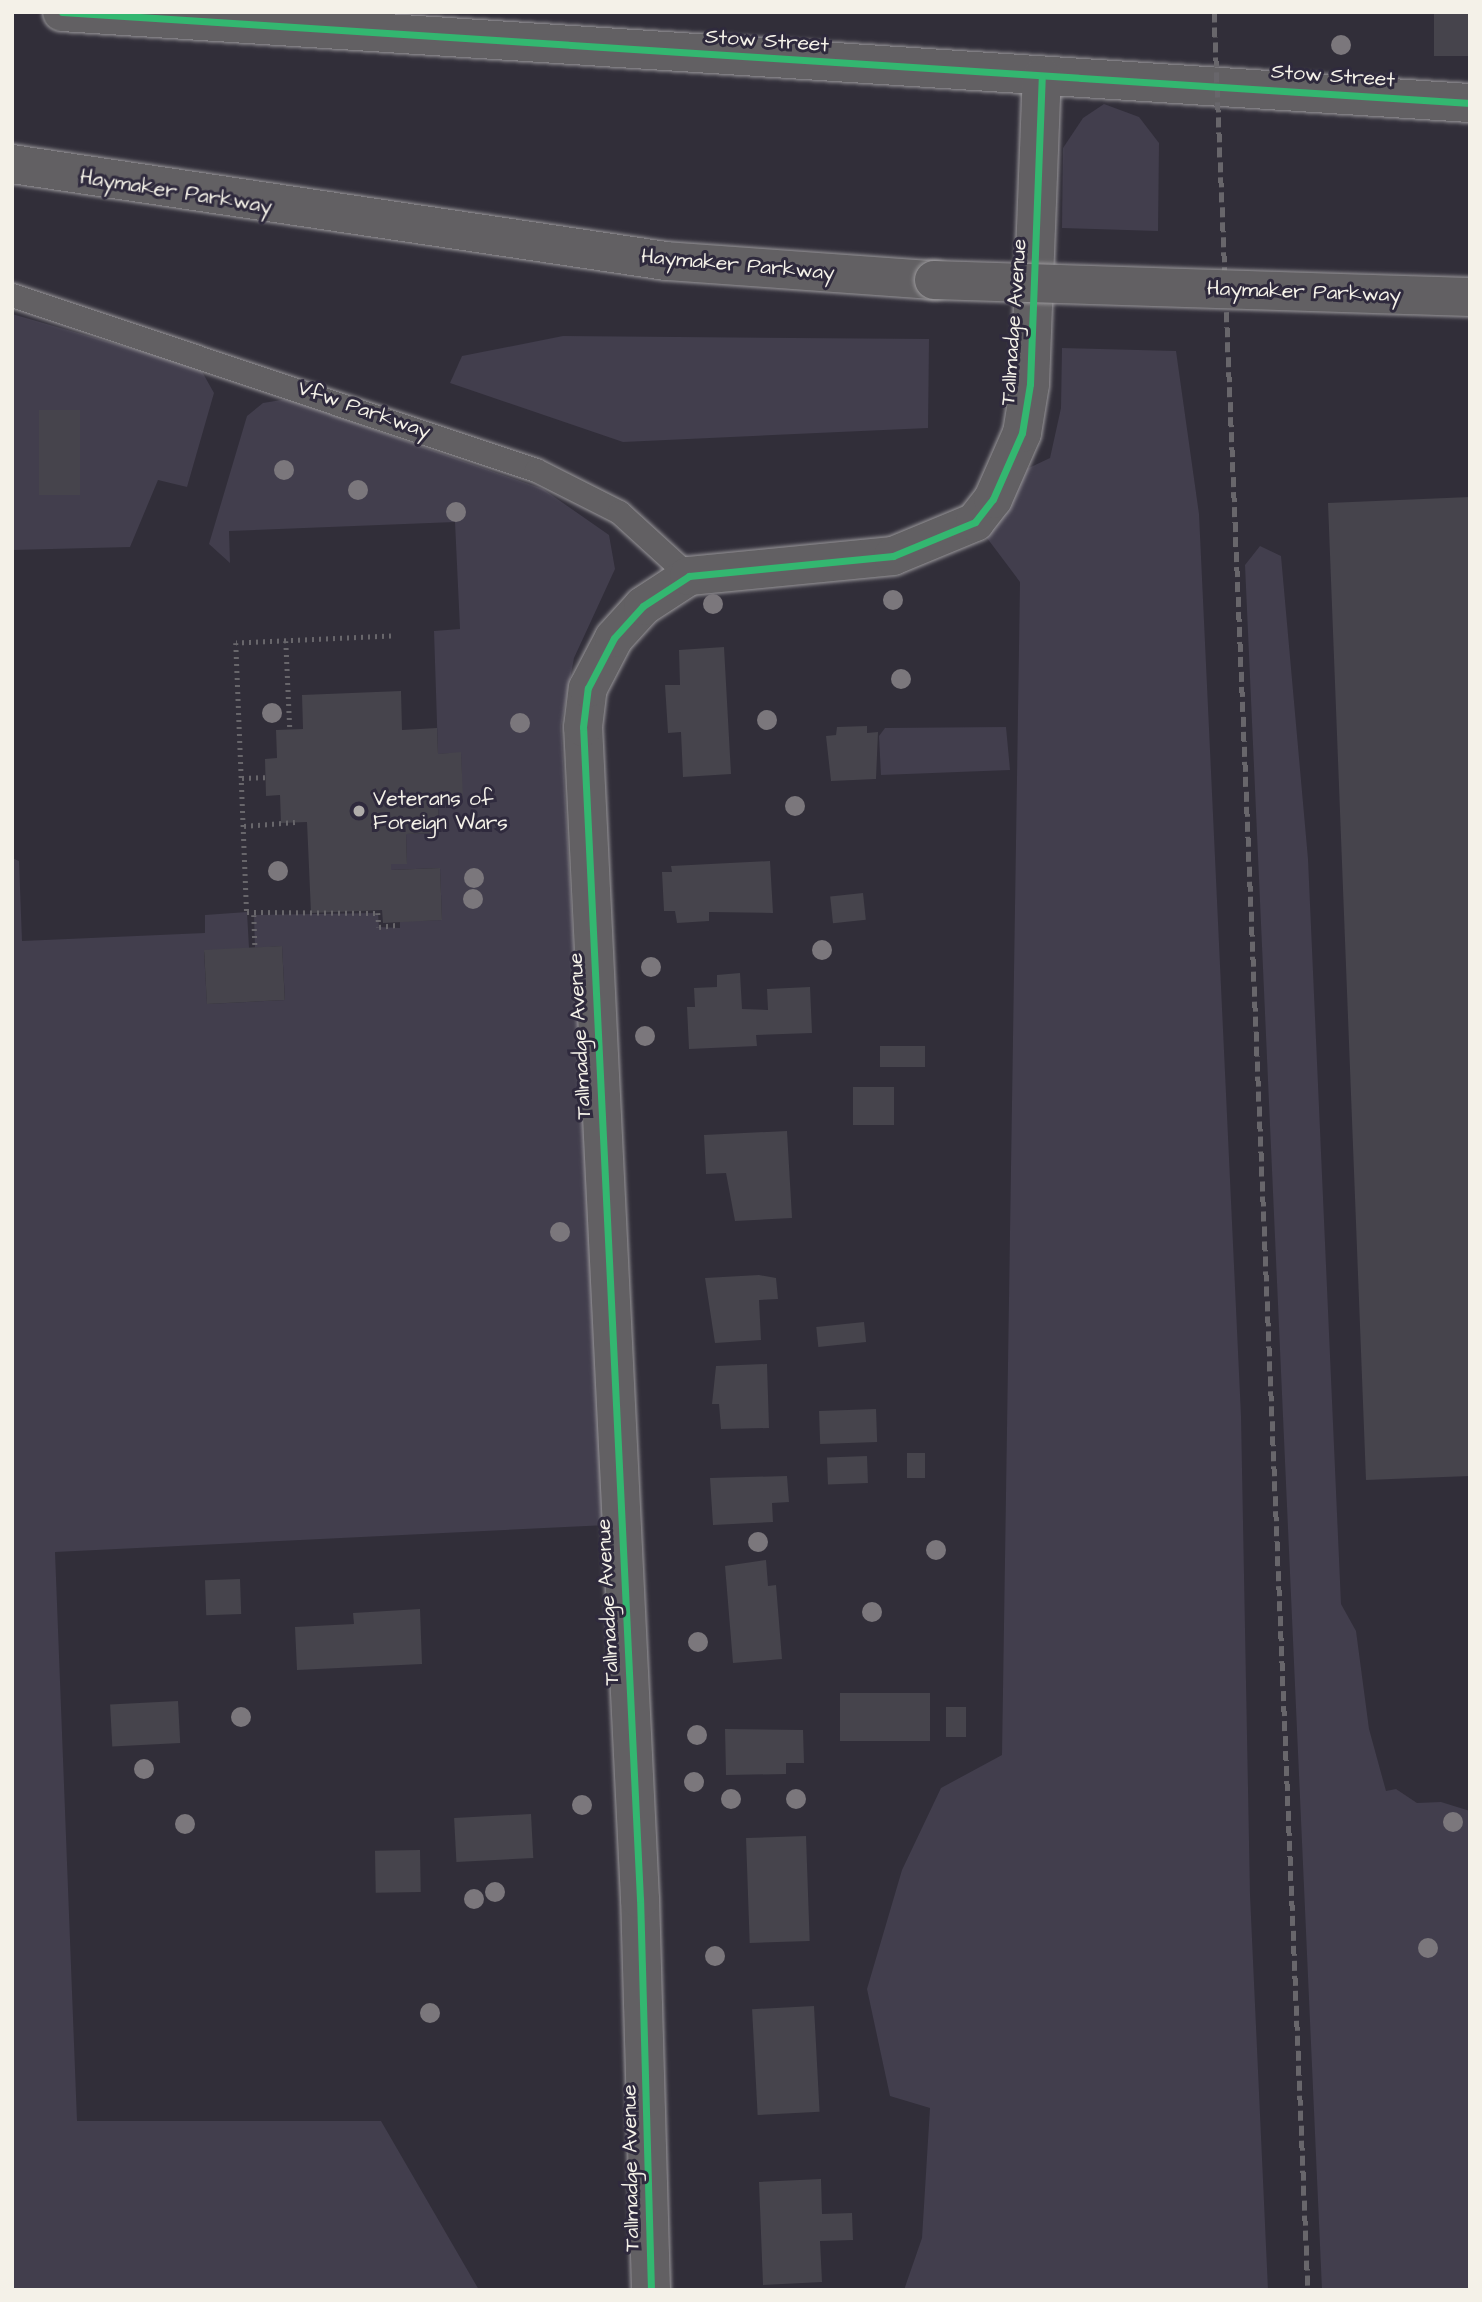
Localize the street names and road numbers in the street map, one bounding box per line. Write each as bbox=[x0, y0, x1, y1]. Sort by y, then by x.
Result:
street label: Stow Street bbox=[704, 24, 830, 58]
street label: Stow Street bbox=[1270, 59, 1396, 93]
street label: Haymaker Parkway bbox=[78, 164, 274, 220]
street label: Tallmadge Avenue bbox=[996, 238, 1032, 406]
street label: Haymaker Parkway bbox=[640, 244, 836, 286]
street label: Haymaker Parkway bbox=[1207, 276, 1401, 308]
street label: Vfw Parkway bbox=[294, 375, 434, 445]
street label: Tallmadge Avenue bbox=[563, 952, 597, 1120]
street label: Tallmadge Avenue bbox=[591, 1518, 625, 1686]
street label: Tallmadge Avenue bbox=[617, 2084, 645, 2252]

